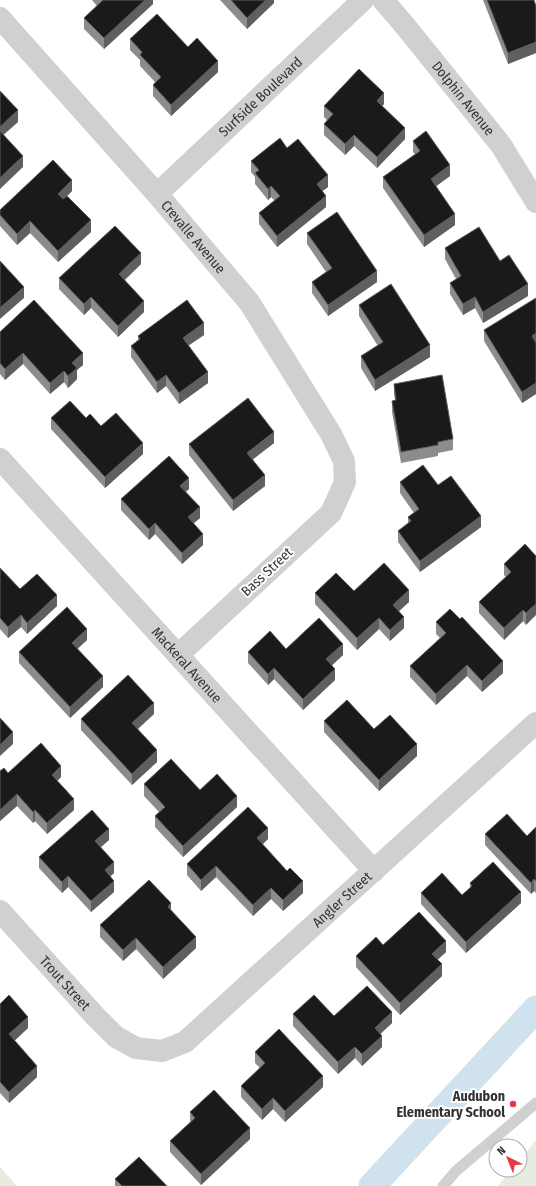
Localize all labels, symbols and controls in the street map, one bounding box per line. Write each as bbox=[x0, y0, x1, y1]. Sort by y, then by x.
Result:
street label: Surfside Boulevard bbox=[215, 53, 306, 140]
street label: Dolphin Avenue bbox=[428, 58, 498, 139]
street label: Crevalle Avenue bbox=[158, 197, 229, 277]
street label: Bass Street bbox=[238, 544, 296, 600]
street label: Mackeral Avenue bbox=[148, 623, 226, 706]
street label: Angler Street bbox=[309, 868, 376, 931]
street label: Trout Street bbox=[36, 952, 94, 1014]
place label: Audubon Elementary School bbox=[397, 1088, 505, 1121]
marker: Audubon Elementary School bbox=[508, 1099, 518, 1109]
north arrow bbox=[488, 1138, 528, 1178]
text: N bbox=[495, 1144, 508, 1158]

